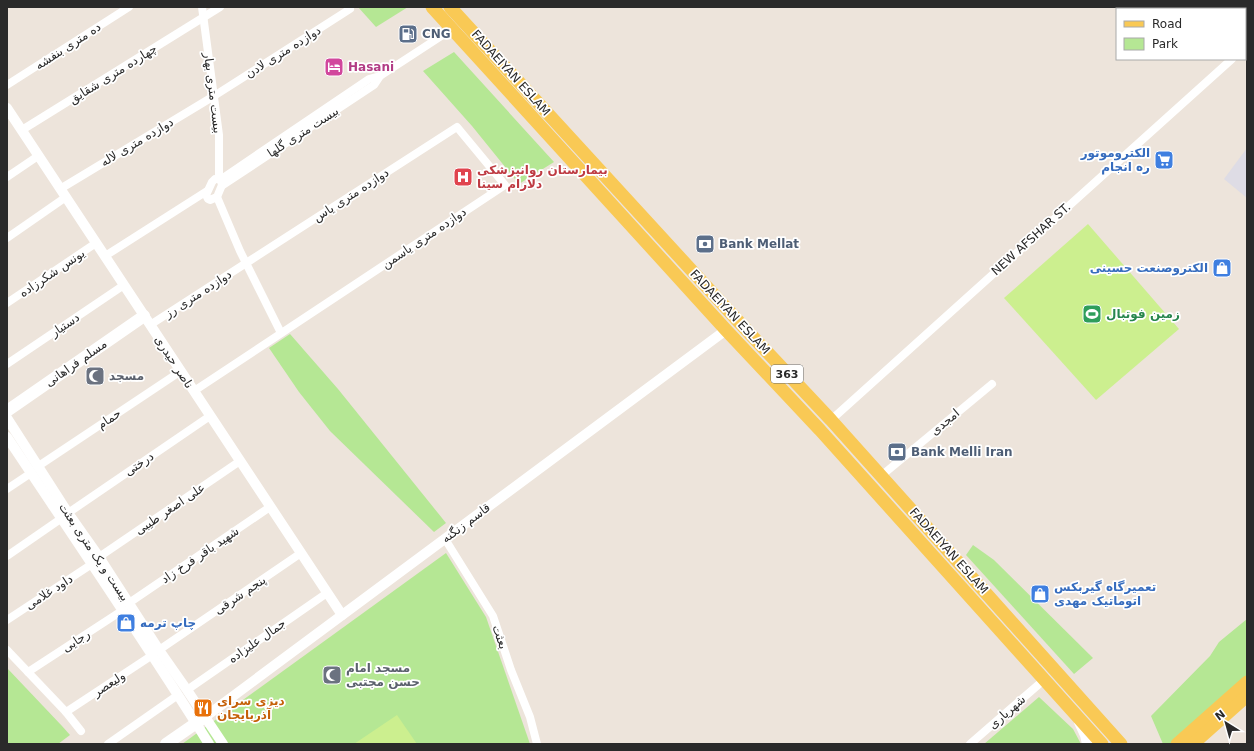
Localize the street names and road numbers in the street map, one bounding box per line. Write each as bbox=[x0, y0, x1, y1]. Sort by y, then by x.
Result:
street label: ده متری بنفشه bbox=[33, 20, 104, 73]
street label: دوازده متری لادن bbox=[243, 23, 324, 82]
street label: FADAEIYAN ESLAM bbox=[469, 27, 553, 119]
street label: چهارده متری شقایق bbox=[67, 41, 160, 108]
street label: بیست متری بهار bbox=[200, 51, 225, 134]
street label: بیست متری گلها bbox=[265, 104, 342, 161]
street label: دوازده متری لاله bbox=[98, 115, 176, 170]
street label: دوازده متری یاس bbox=[311, 165, 392, 225]
street label: NEW AFSHAR ST. bbox=[989, 200, 1073, 278]
street label: دوازده متری یاسمن bbox=[379, 205, 469, 272]
street label: یونس شکرزاده bbox=[17, 246, 88, 301]
street label: دوازده متری رز bbox=[161, 267, 235, 322]
street label: FADAEIYAN ESLAM bbox=[687, 267, 773, 357]
street label: دستیار bbox=[47, 310, 83, 341]
street label: ناصر حیدری bbox=[151, 333, 196, 392]
street label: مسلم فراهانی bbox=[43, 337, 110, 390]
road number: 363 bbox=[771, 365, 803, 383]
street label: حمام bbox=[95, 406, 123, 432]
street label: امجدی bbox=[928, 406, 962, 438]
street label: درختی bbox=[122, 449, 157, 480]
street label: علی اصغر طیبی bbox=[132, 480, 208, 538]
street label: بیست و یک متری بعثت bbox=[55, 500, 132, 604]
street label: قاسم زنگنه bbox=[439, 500, 494, 547]
street label: FADAEIYAN ESLAM bbox=[907, 505, 991, 597]
street label: شهید باقر فرخ زاد bbox=[158, 524, 242, 587]
street label: داود غلامی bbox=[23, 572, 76, 613]
street label: پنجم شرقی bbox=[212, 573, 269, 618]
street label: جمال علیزاده bbox=[226, 616, 289, 667]
street label: بعثت bbox=[489, 623, 511, 651]
street label: رجایی bbox=[60, 627, 93, 656]
street label: ولیعصر bbox=[89, 668, 128, 701]
street label: شهریاری bbox=[986, 692, 1029, 733]

